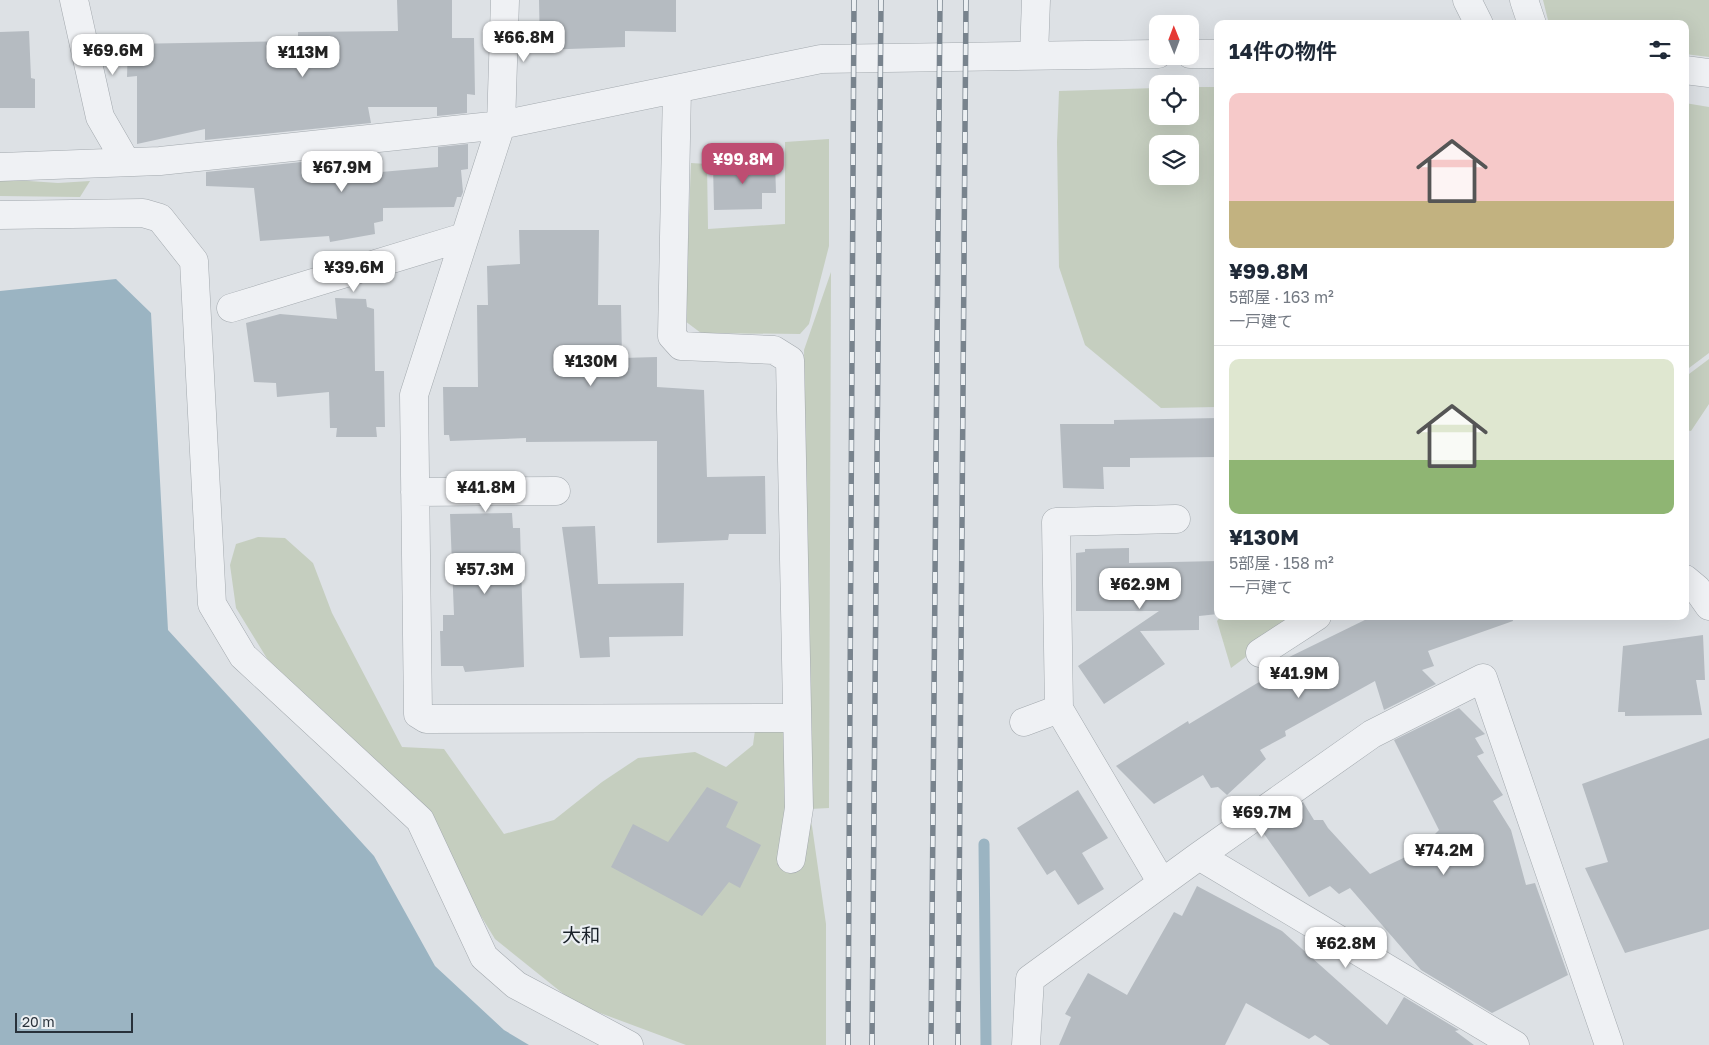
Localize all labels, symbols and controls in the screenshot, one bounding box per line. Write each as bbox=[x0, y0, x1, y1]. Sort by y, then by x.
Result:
north arrow bbox=[1149, 15, 1199, 65]
map controls bbox=[1149, 15, 1199, 185]
pin: ¥66.8M bbox=[483, 20, 565, 63]
text: ¥66.8M bbox=[494, 27, 554, 47]
pin: ¥69.6M bbox=[72, 34, 154, 76]
pin: ¥113M bbox=[268, 36, 338, 78]
icon: filters bbox=[1646, 36, 1674, 64]
text: 14件の物件 bbox=[1229, 38, 1337, 64]
text: ¥69.6M bbox=[83, 40, 143, 60]
text: ¥113M bbox=[277, 42, 329, 62]
button: locate bbox=[1149, 75, 1199, 125]
icon: home bbox=[1407, 126, 1497, 216]
button: layers bbox=[1149, 135, 1199, 185]
pin: ¥99.8M bbox=[702, 142, 784, 185]
text: ¥99.8M bbox=[713, 149, 773, 169]
pin: ¥67.9M bbox=[301, 150, 383, 193]
text: ¥67.9M bbox=[313, 157, 371, 177]
pin: ¥39.6M bbox=[313, 250, 395, 293]
text: ¥39.6M bbox=[324, 257, 384, 277]
text: ¥99.8M bbox=[1229, 258, 1308, 284]
text: 5部屋 · 163 m² bbox=[1229, 287, 1334, 307]
text: 一戸建て bbox=[1229, 311, 1293, 331]
pin: ¥130M bbox=[556, 344, 626, 387]
text: ¥130M bbox=[564, 351, 618, 371]
icon: home bbox=[1407, 391, 1497, 481]
pin: ¥41.8M bbox=[445, 470, 527, 513]
text: ¥41.8M bbox=[457, 477, 515, 497]
text: ¥130M bbox=[1229, 524, 1299, 550]
pin: ¥57.3M bbox=[444, 552, 526, 595]
text: 5部屋 · 158 m² bbox=[1229, 553, 1334, 573]
text: ¥57.3M bbox=[456, 559, 514, 579]
pin: ¥62.9M bbox=[1099, 568, 1181, 610]
text: ¥62.9M bbox=[1110, 574, 1170, 594]
text: 一戸建て bbox=[1229, 577, 1293, 597]
pin: ¥41.9M bbox=[1258, 656, 1340, 699]
text: ¥41.9M bbox=[1270, 663, 1328, 683]
pin: ¥69.7M bbox=[1221, 796, 1303, 838]
text: ¥69.7M bbox=[1233, 802, 1291, 822]
pin: ¥74.2M bbox=[1403, 834, 1485, 876]
text: ¥74.2M bbox=[1415, 840, 1473, 860]
district label: 大和 bbox=[562, 923, 600, 946]
pin: ¥62.8M bbox=[1305, 926, 1387, 969]
text: ¥62.8M bbox=[1316, 933, 1376, 953]
scale bar bbox=[15, 1010, 132, 1033]
text: 20 m bbox=[22, 1013, 55, 1030]

